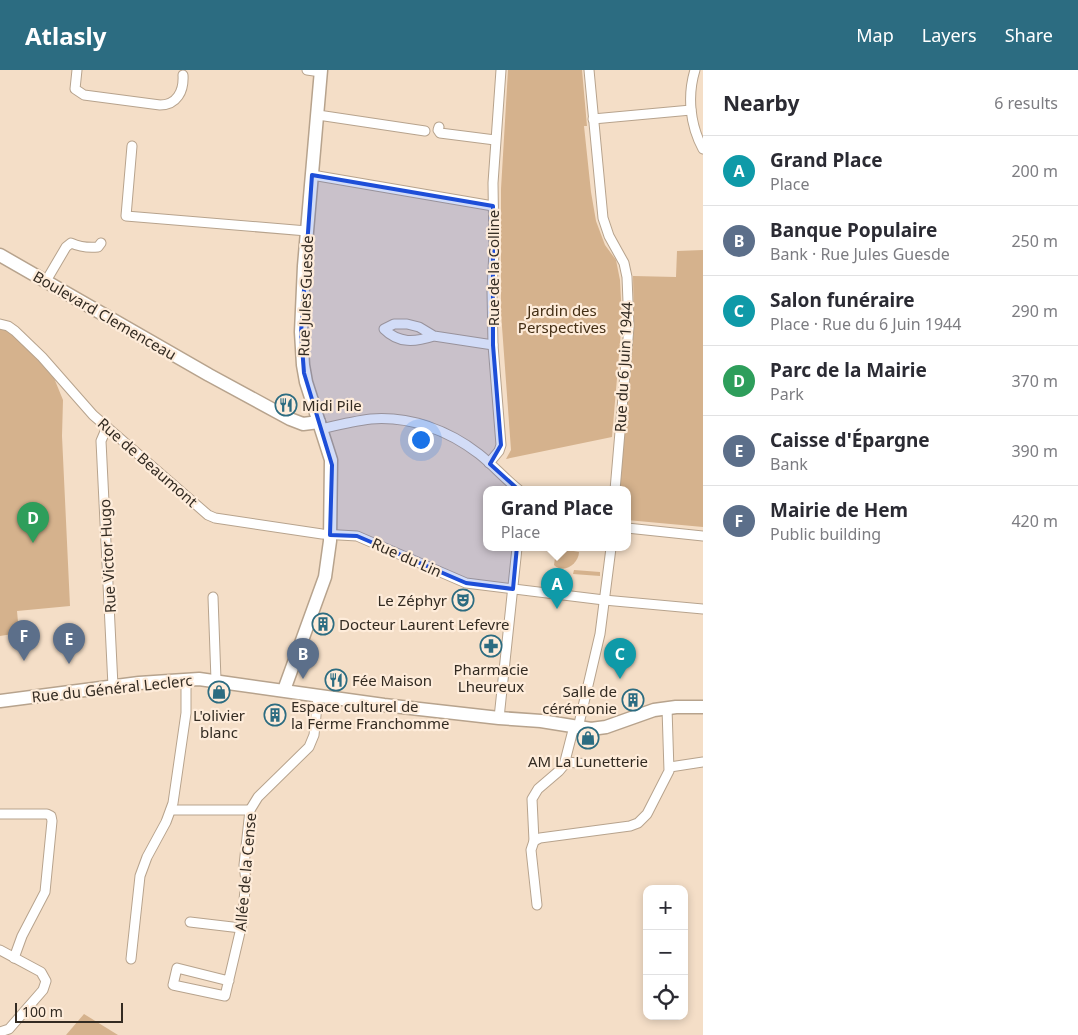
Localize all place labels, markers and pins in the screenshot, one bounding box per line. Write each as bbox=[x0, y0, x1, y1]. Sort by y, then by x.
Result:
restaurant icon: Midi Pile bbox=[274, 393, 298, 417]
place label: Midi Pile bbox=[302, 395, 362, 415]
pin: D bbox=[17, 502, 49, 543]
pin: A bbox=[541, 568, 573, 609]
theatre icon: Le Zéphyr bbox=[451, 588, 475, 612]
place label: Le Zéphyr bbox=[377, 590, 447, 610]
building icon: Docteur Laurent Lefevre bbox=[311, 612, 335, 636]
place label: Docteur Laurent Lefevre bbox=[339, 614, 510, 634]
pin: F bbox=[8, 620, 40, 661]
pin: E bbox=[53, 623, 85, 664]
pharmacy icon: Pharmacie Lheureux bbox=[479, 634, 503, 658]
pin: B bbox=[287, 638, 319, 679]
pin: C bbox=[604, 638, 636, 679]
place label: Pharmacie Lheureux bbox=[454, 659, 528, 696]
restaurant icon: Fée Maison bbox=[324, 668, 348, 692]
place label: Fée Maison bbox=[352, 670, 432, 690]
shop icon: L'olivier blanc bbox=[207, 680, 231, 704]
place label: Salle de cérémonie bbox=[542, 681, 617, 718]
building icon: Salle de cérémonie bbox=[621, 688, 645, 712]
place label: Espace culturel de la Ferme Franchomme bbox=[291, 696, 449, 733]
building icon: Espace culturel de la Ferme Franchomme bbox=[263, 703, 287, 727]
place label: L'olivier blanc bbox=[193, 705, 245, 742]
shop icon: AM La Lunetterie bbox=[576, 726, 600, 750]
place label: AM La Lunetterie bbox=[528, 751, 648, 771]

